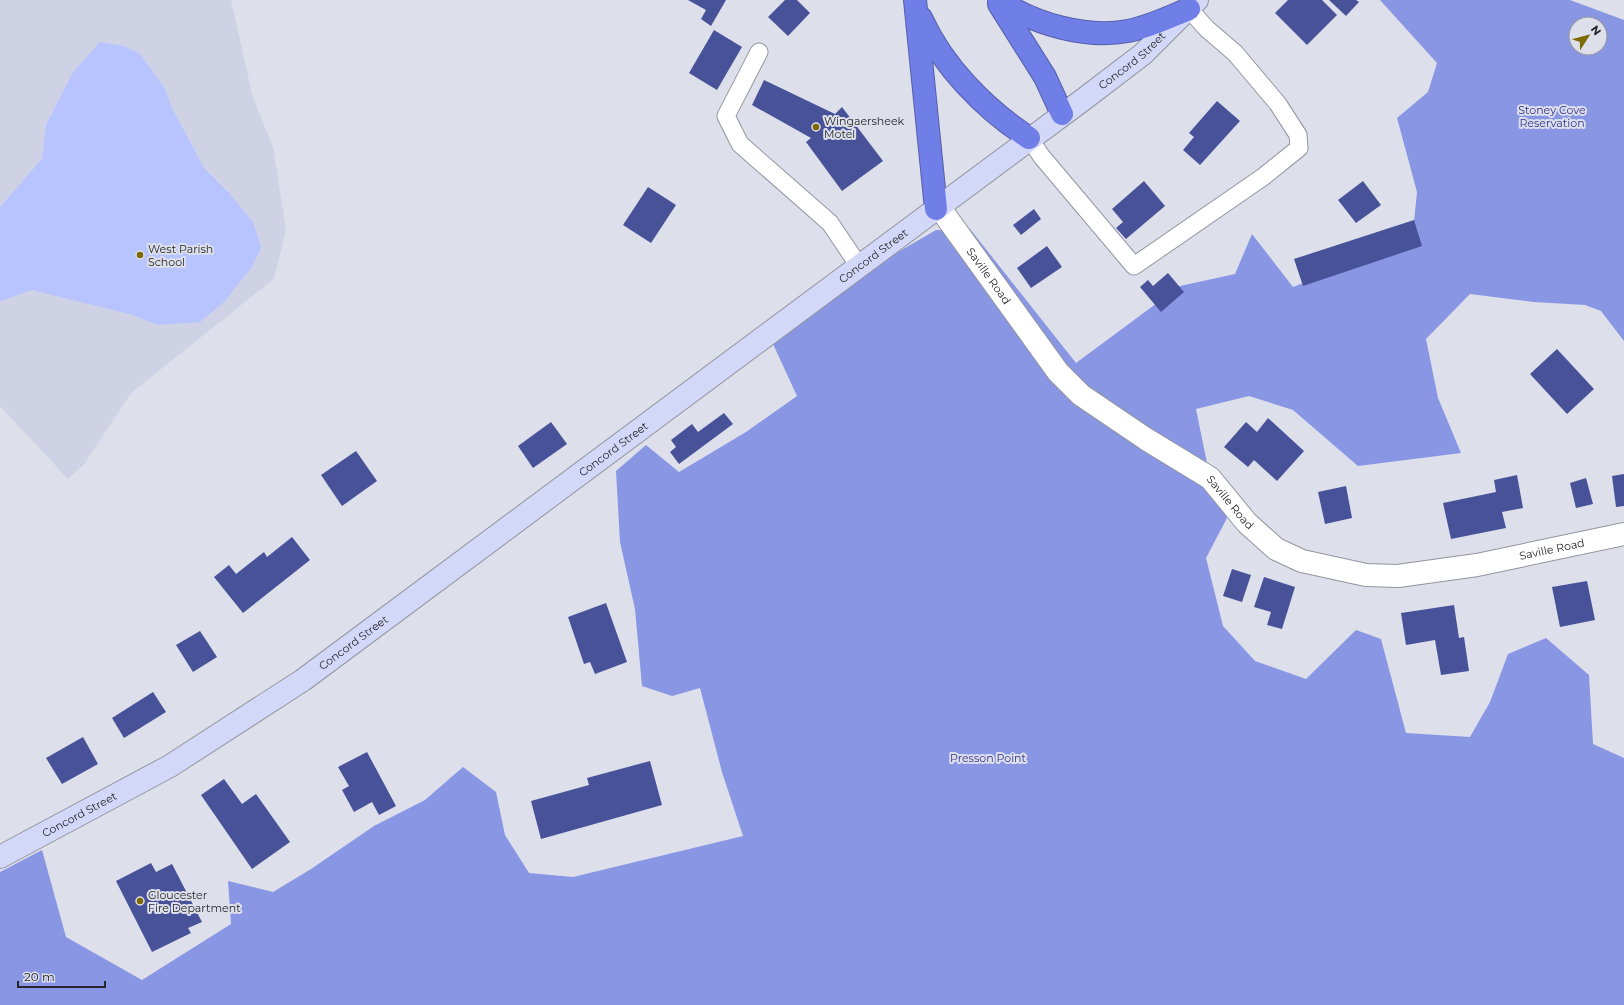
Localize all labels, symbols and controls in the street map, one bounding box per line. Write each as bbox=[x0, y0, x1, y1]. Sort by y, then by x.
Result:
north arrow bbox=[1568, 16, 1608, 56]
text: N bbox=[1588, 22, 1604, 38]
street label: Concord Street bbox=[1096, 28, 1169, 92]
park label: Stoney Cove Reservation bbox=[1518, 103, 1586, 130]
place label: Wingaersheek Motel bbox=[824, 114, 905, 141]
marker: Wingaersheek Motel bbox=[811, 122, 821, 132]
street label: Concord Street bbox=[836, 225, 911, 286]
place label: West Parish School bbox=[148, 242, 213, 269]
street label: Saville Road bbox=[964, 245, 1014, 307]
marker: West Parish School bbox=[135, 250, 145, 260]
street label: Concord Street bbox=[576, 418, 651, 479]
street label: Saville Road bbox=[1204, 472, 1257, 533]
street label: Saville Road bbox=[1518, 536, 1586, 563]
street label: Concord Street bbox=[316, 612, 391, 673]
park label: Presson Point bbox=[950, 751, 1027, 765]
street label: Concord Street bbox=[40, 789, 120, 840]
place label: Gloucester Fire Department bbox=[148, 888, 241, 915]
marker: Gloucester Fire Department bbox=[135, 896, 145, 906]
scale bar bbox=[18, 963, 105, 989]
text: 20 m bbox=[24, 969, 55, 984]

